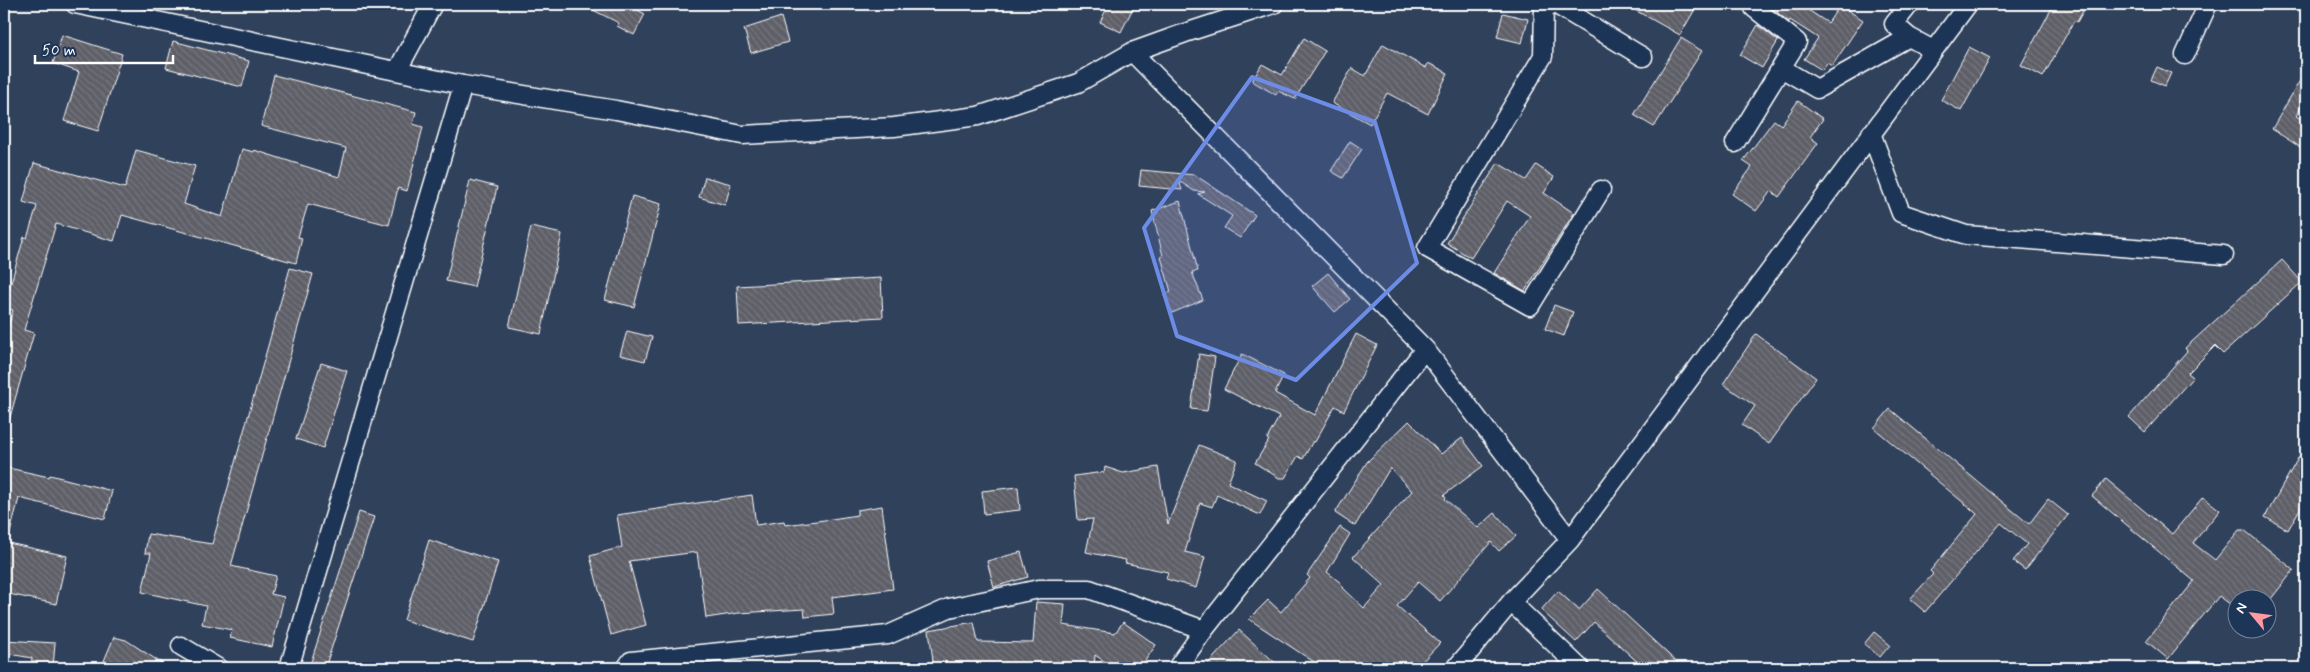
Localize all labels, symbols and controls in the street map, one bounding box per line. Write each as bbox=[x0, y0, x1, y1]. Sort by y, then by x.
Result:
scale bar bbox=[35, 32, 172, 64]
text: 50 m bbox=[42, 41, 76, 61]
north arrow bbox=[2228, 590, 2278, 640]
text: N bbox=[2231, 600, 2252, 617]

